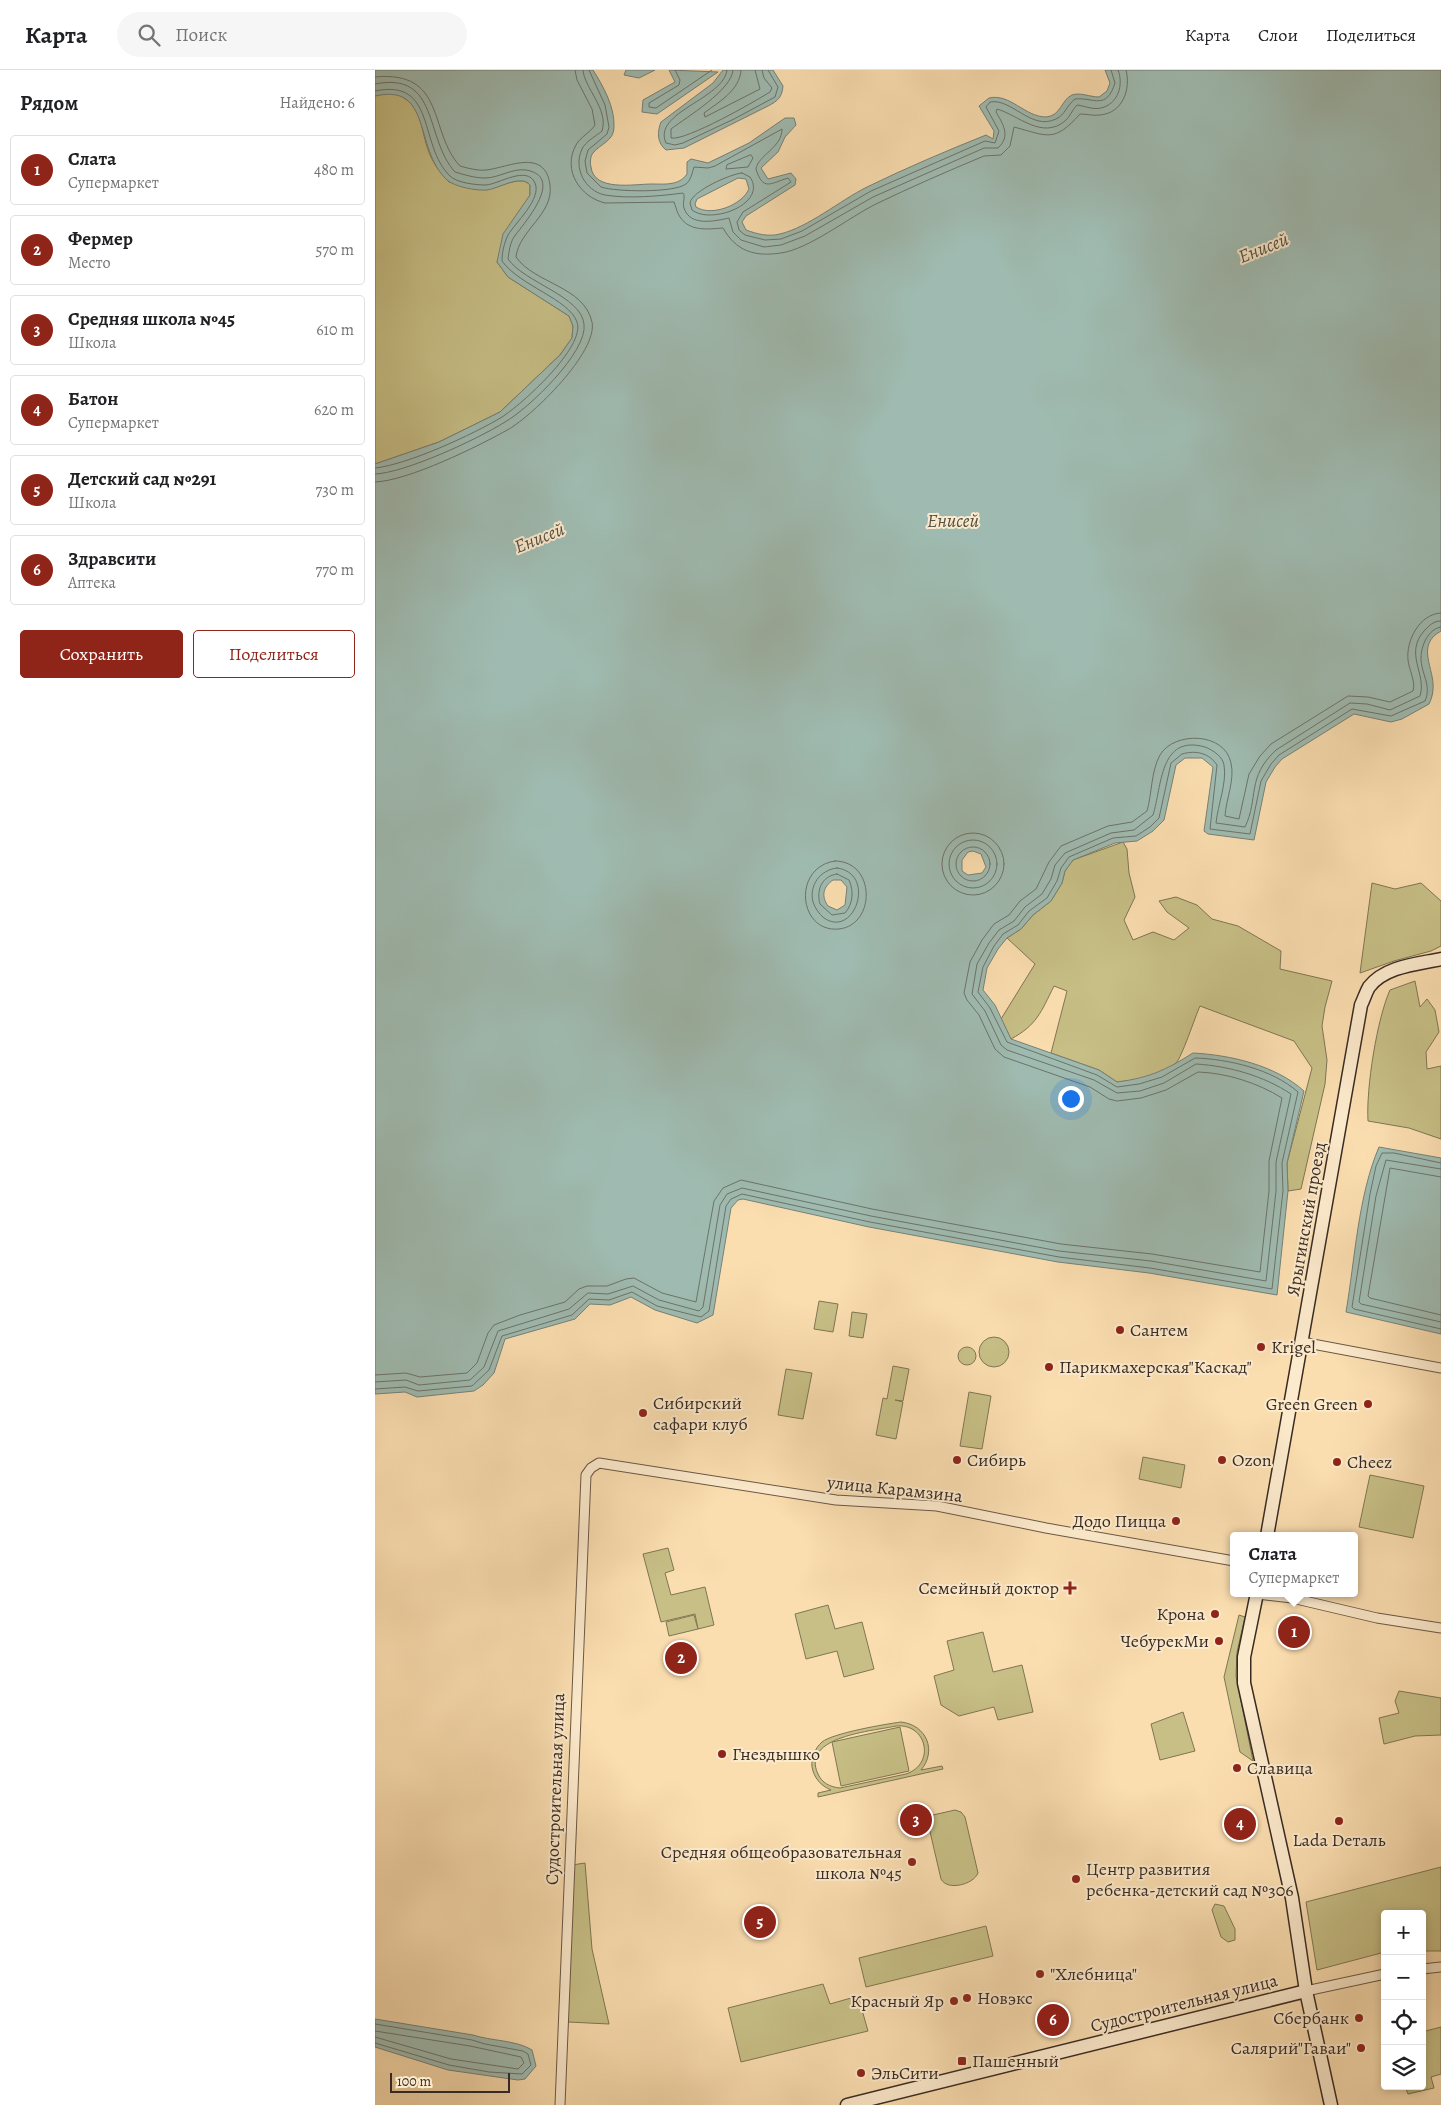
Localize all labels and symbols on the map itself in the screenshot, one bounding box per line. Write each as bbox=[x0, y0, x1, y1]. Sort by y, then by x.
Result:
water label: Енисей bbox=[1234, 226, 1292, 270]
water label: Енисей bbox=[927, 508, 979, 534]
water label: Енисей bbox=[510, 516, 568, 560]
your location bbox=[1058, 1086, 1084, 1112]
street label: Ярыгинский проезд bbox=[1281, 1140, 1331, 1298]
place label: Сантем bbox=[1130, 1318, 1188, 1342]
marker: Сантем bbox=[1114, 1324, 1126, 1336]
place label: Krigel bbox=[1271, 1335, 1316, 1359]
marker: Krigel bbox=[1255, 1341, 1267, 1353]
place label: Парикмахерская"Каскад" bbox=[1059, 1355, 1252, 1379]
marker: Парикмахерская"Каскад" bbox=[1043, 1361, 1055, 1373]
place label: Сибирский сафари клуб bbox=[653, 1391, 748, 1436]
place label: Green Green bbox=[1266, 1392, 1358, 1416]
marker: Green Green bbox=[1362, 1398, 1374, 1410]
marker: Сибирский сафари клуб bbox=[637, 1407, 649, 1419]
place label: Сибирь bbox=[967, 1448, 1026, 1472]
place label: Ozon bbox=[1232, 1448, 1272, 1472]
place label: Cheez bbox=[1347, 1450, 1392, 1474]
marker: Сибирь bbox=[951, 1454, 963, 1466]
marker: Ozon bbox=[1216, 1454, 1228, 1466]
marker: Cheez bbox=[1331, 1456, 1343, 1468]
street label: улица Карамзина bbox=[825, 1470, 965, 1508]
place label: Додо Пицца bbox=[1072, 1509, 1167, 1533]
marker: Додо Пицца bbox=[1170, 1515, 1182, 1527]
place label: Семейный доктор bbox=[919, 1576, 1059, 1600]
marker: Семейный доктор bbox=[1063, 1581, 1077, 1595]
place label: Крона bbox=[1157, 1602, 1206, 1626]
marker: Крона bbox=[1209, 1608, 1221, 1620]
pin: 1 bbox=[1278, 1613, 1310, 1651]
place label: ЧебурекМи bbox=[1120, 1629, 1209, 1653]
marker: ЧебурекМи bbox=[1213, 1635, 1225, 1647]
pin: 2 bbox=[665, 1639, 697, 1677]
street label: Судостроительная улица bbox=[540, 1692, 570, 1885]
place label: Гнездышко bbox=[732, 1742, 820, 1766]
marker: Гнездышко bbox=[716, 1748, 728, 1760]
place label: Славица bbox=[1247, 1756, 1314, 1780]
marker: Славица bbox=[1231, 1762, 1243, 1774]
pin: 3 bbox=[900, 1801, 932, 1839]
pin: 4 bbox=[1224, 1805, 1256, 1843]
marker: Lada Dеталь bbox=[1333, 1815, 1345, 1827]
place label: Lada Dеталь bbox=[1292, 1828, 1386, 1852]
place label: Средняя общеобразовательная школа №45 bbox=[661, 1840, 902, 1885]
marker: Средняя общеобразовательная школа №45 bbox=[906, 1856, 918, 1868]
place label: Центр развития ребенка-детский сад №306 bbox=[1086, 1857, 1294, 1902]
marker: Центр развития ребенка-детский сад №306 bbox=[1070, 1873, 1082, 1885]
pin: 5 bbox=[744, 1903, 776, 1941]
place label: "Хлебница" bbox=[1050, 1962, 1137, 1986]
marker: "Хлебница" bbox=[1034, 1968, 1046, 1980]
street label: Судостроительная улица bbox=[1088, 1968, 1281, 2038]
place label: Новэкс bbox=[977, 1986, 1033, 2010]
place label: Красный Яр bbox=[850, 1989, 944, 2013]
marker: Новэкс bbox=[961, 1992, 973, 2004]
marker: Красный Яр bbox=[948, 1995, 960, 2007]
pin: 6 bbox=[1037, 2001, 1069, 2039]
place label: Сбербанк bbox=[1273, 2006, 1349, 2030]
marker: Сбербанк bbox=[1353, 2012, 1365, 2024]
place label: Салярий"Гаваи" bbox=[1231, 2036, 1351, 2060]
marker: Салярий"Гаваи" bbox=[1355, 2042, 1367, 2054]
place label: Пашенный bbox=[972, 2049, 1059, 2073]
marker: Пашенный bbox=[956, 2055, 968, 2067]
place label: ЭльСити bbox=[871, 2061, 939, 2085]
marker: ЭльСити bbox=[855, 2067, 867, 2079]
scale bar bbox=[390, 2070, 510, 2093]

